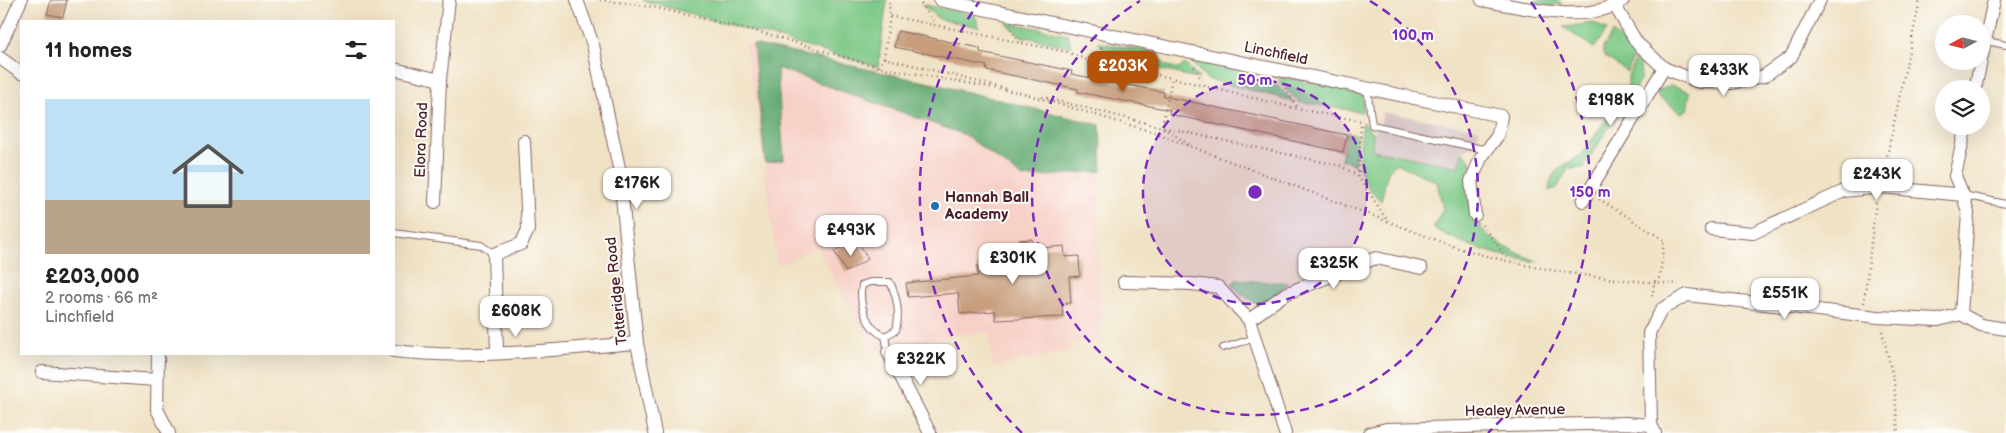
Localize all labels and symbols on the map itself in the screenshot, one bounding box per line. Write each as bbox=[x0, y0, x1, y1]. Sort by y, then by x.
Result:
north arrow bbox=[1935, 15, 1990, 70]
text: 100 m bbox=[1392, 26, 1434, 45]
street label: Linchfield bbox=[1242, 37, 1310, 70]
pin: £203K bbox=[1088, 51, 1158, 93]
pin: £433K bbox=[1689, 54, 1759, 97]
text: 50 m bbox=[1238, 71, 1273, 90]
pin: £198K bbox=[1576, 84, 1646, 127]
street label: Elora Road bbox=[411, 102, 432, 178]
pin: £243K bbox=[1842, 158, 1912, 201]
pin: £176K bbox=[602, 168, 672, 210]
centre of rings bbox=[1246, 183, 1264, 201]
text: 150 m bbox=[1569, 183, 1611, 202]
place label: Hannah Ball Academy bbox=[944, 188, 1029, 224]
marker: Hannah Ball Academy bbox=[929, 200, 941, 212]
pin: £493K bbox=[816, 214, 886, 257]
street label: Totteridge Road bbox=[601, 236, 632, 346]
pin: £301K bbox=[978, 242, 1048, 285]
pin: £325K bbox=[1299, 248, 1369, 290]
pin: £551K bbox=[1750, 278, 1820, 320]
pin: £608K bbox=[481, 296, 551, 338]
pin: £322K bbox=[886, 344, 956, 386]
street label: Healey Avenue bbox=[1465, 400, 1566, 421]

